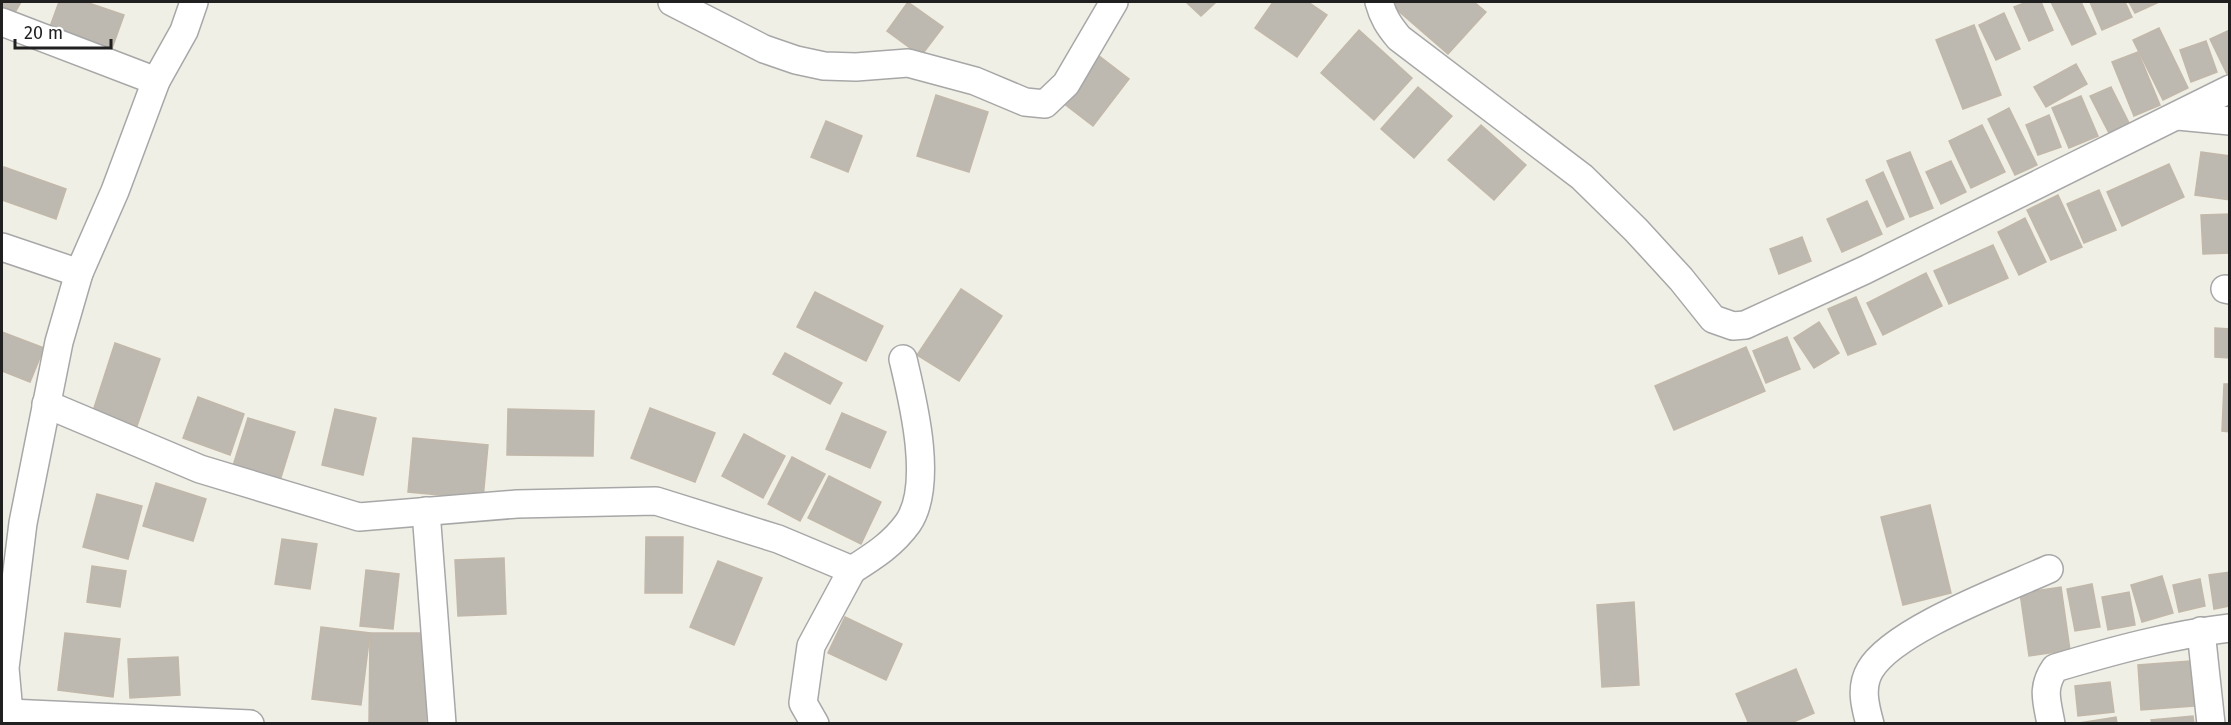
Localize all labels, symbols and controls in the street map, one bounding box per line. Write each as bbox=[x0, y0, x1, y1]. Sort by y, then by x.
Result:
scale bar bbox=[15, 12, 111, 50]
text: 20 m bbox=[24, 22, 63, 44]

